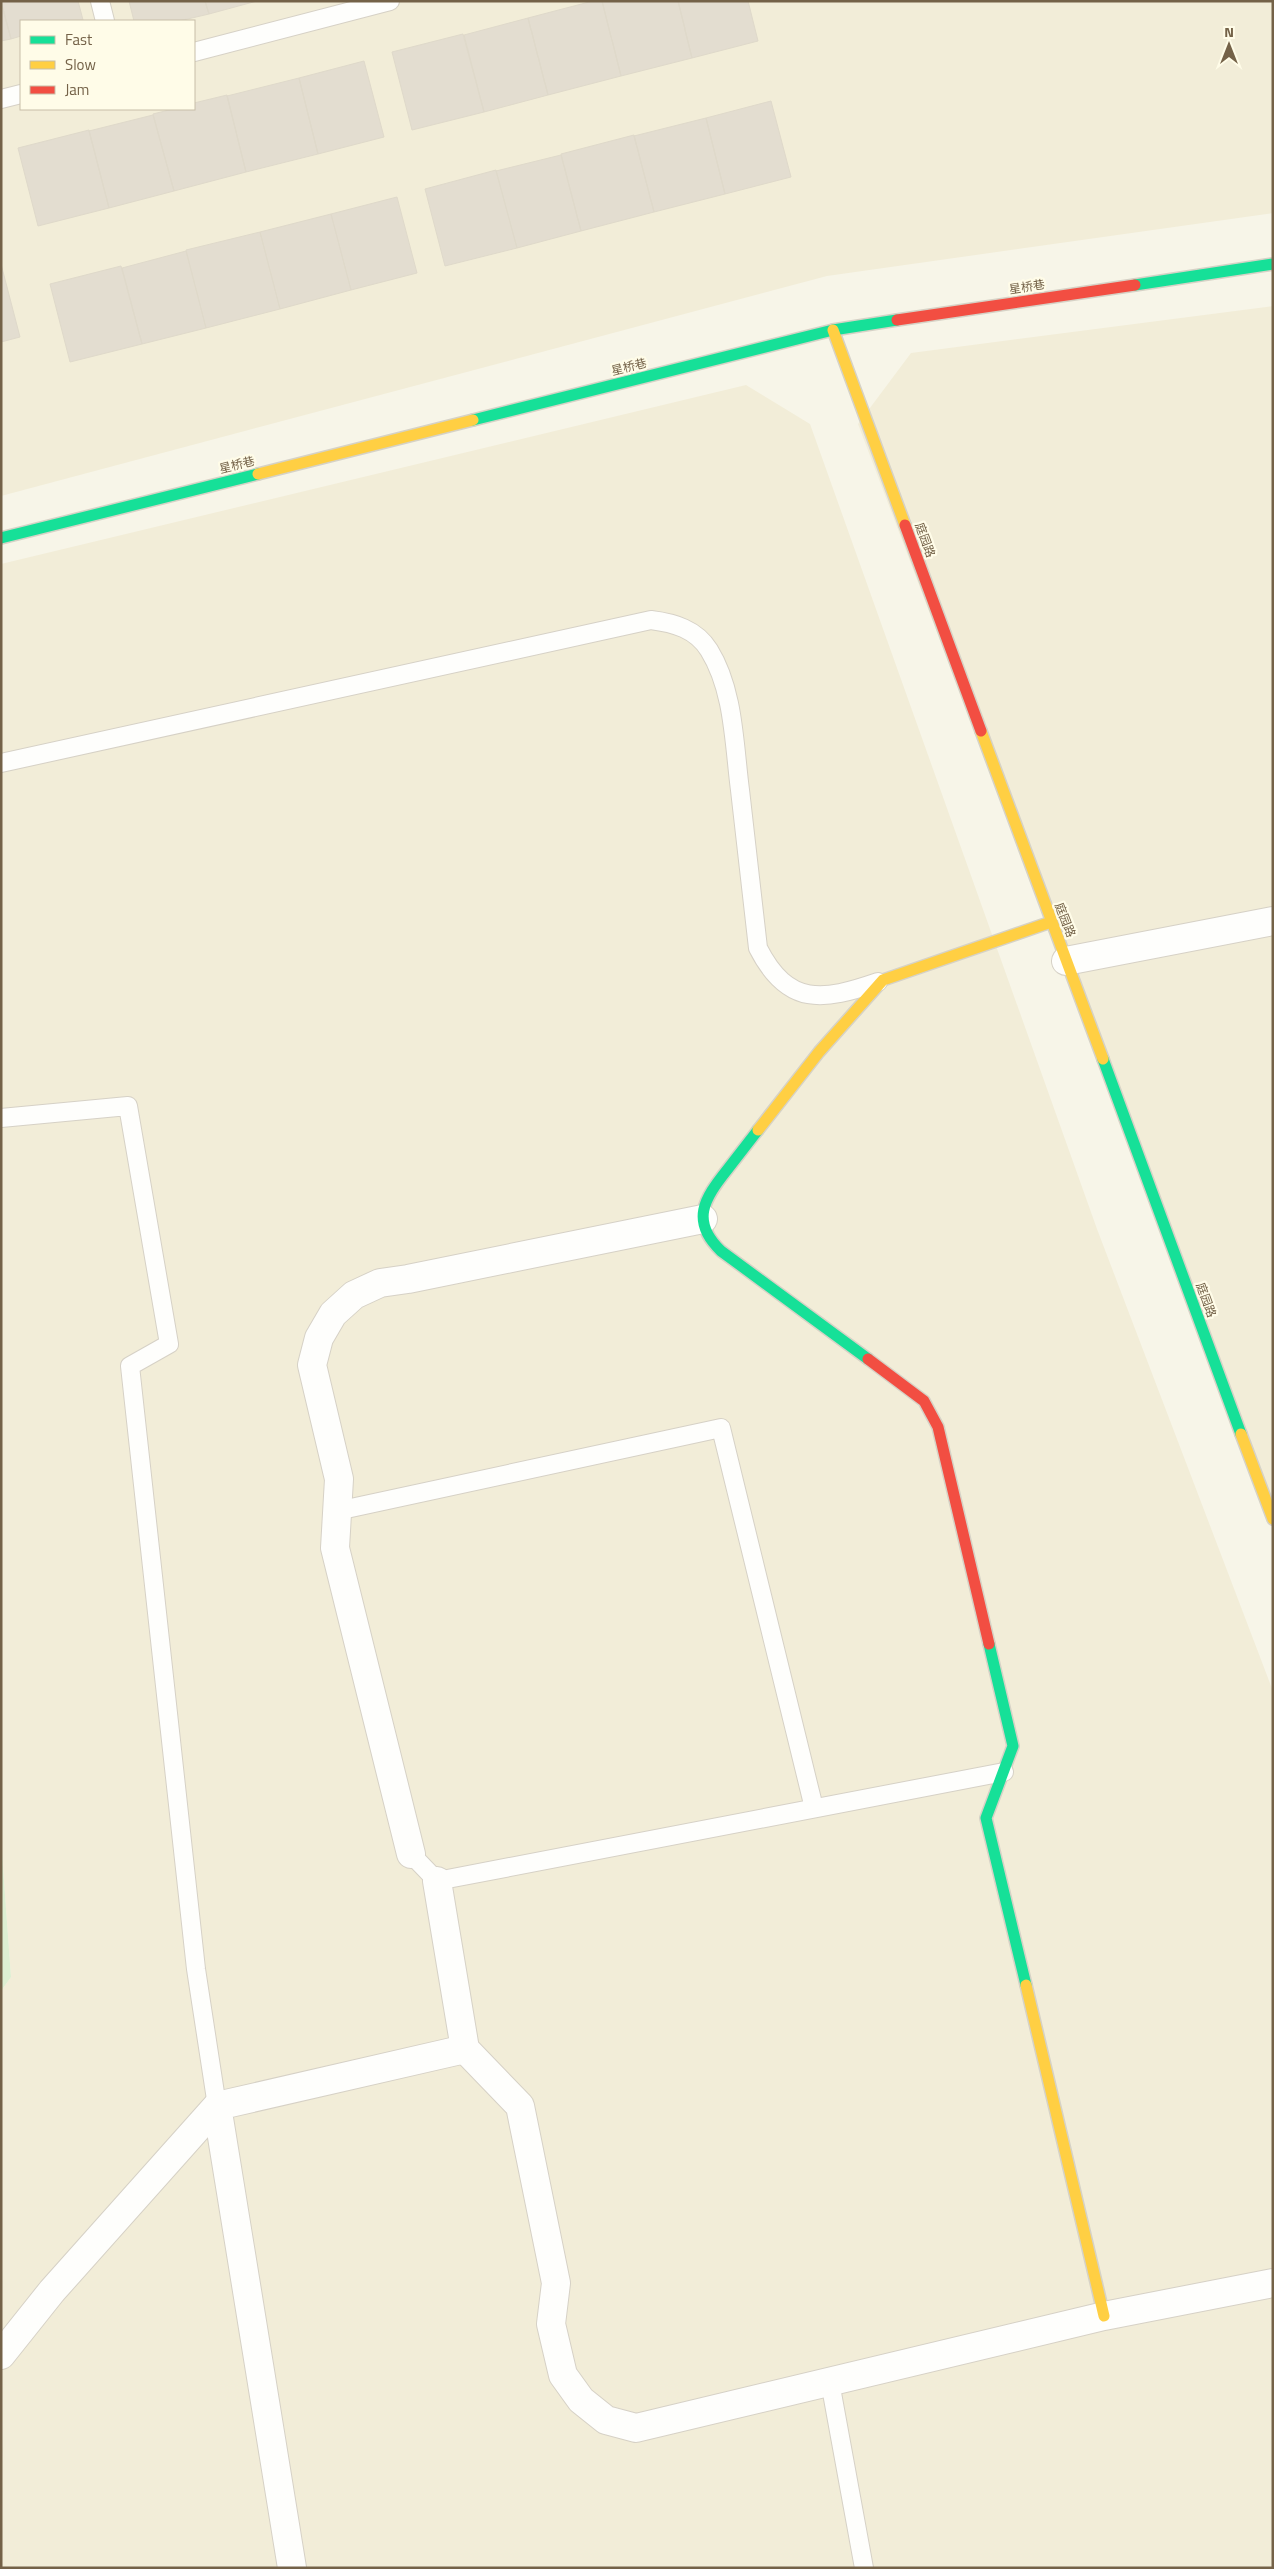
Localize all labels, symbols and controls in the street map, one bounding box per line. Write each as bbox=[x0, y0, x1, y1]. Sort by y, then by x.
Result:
legend bbox=[20, 20, 195, 110]
north arrow bbox=[1204, 20, 1254, 70]
text: N bbox=[1224, 21, 1234, 42]
text: Fast bbox=[65, 28, 93, 51]
text: Slow bbox=[65, 53, 96, 76]
text: Jam bbox=[65, 78, 89, 101]
street label: 星桥巷 bbox=[1008, 274, 1046, 299]
street label: 星桥巷 bbox=[609, 353, 649, 380]
street label: 星桥巷 bbox=[217, 451, 257, 478]
street label: 庭园路 bbox=[910, 520, 941, 560]
street label: 庭园路 bbox=[1050, 900, 1081, 940]
street label: 庭园路 bbox=[1191, 1280, 1222, 1320]

